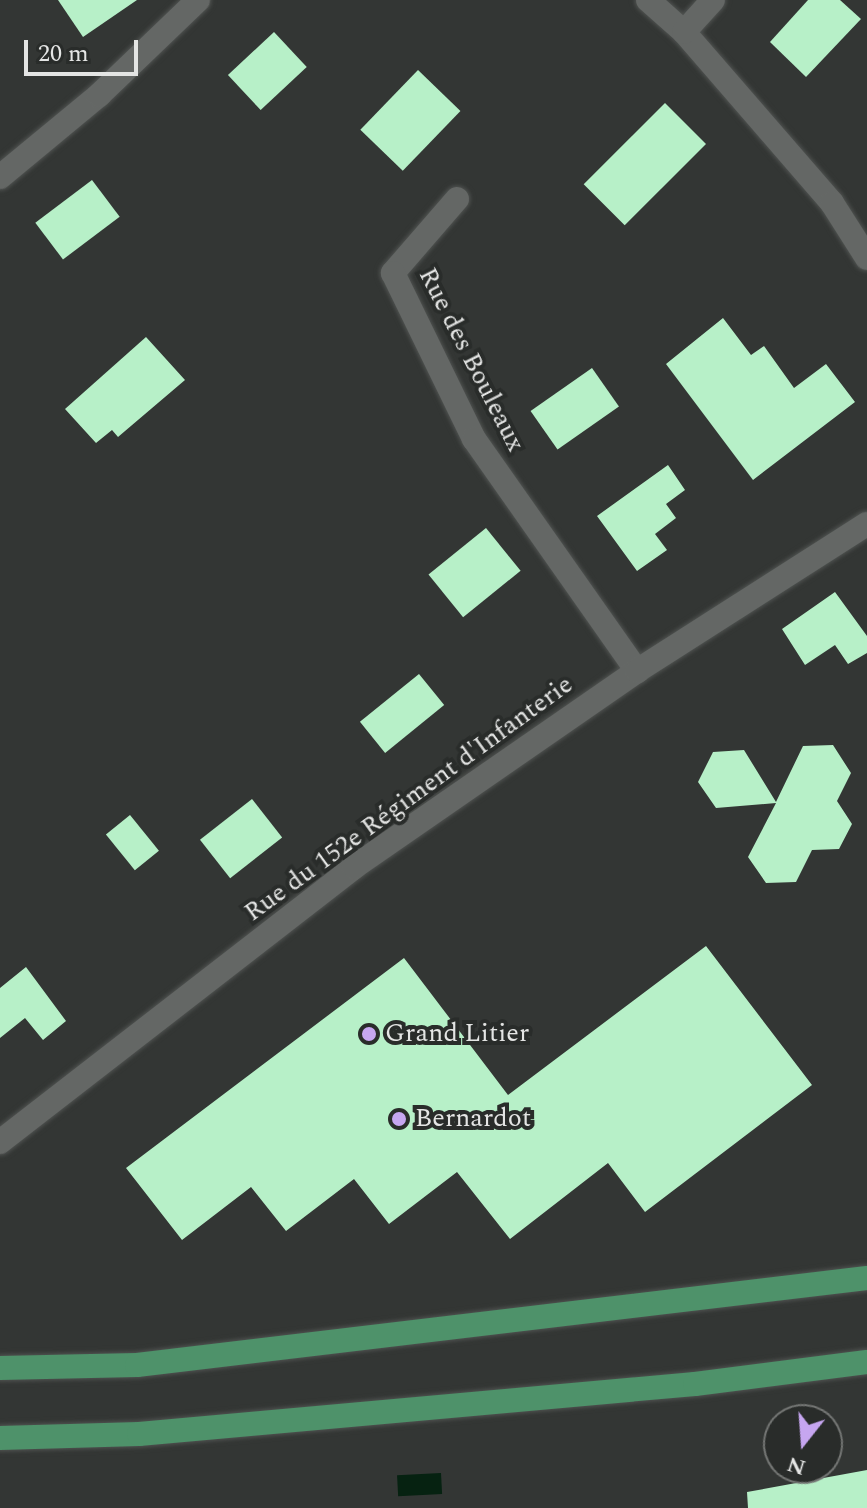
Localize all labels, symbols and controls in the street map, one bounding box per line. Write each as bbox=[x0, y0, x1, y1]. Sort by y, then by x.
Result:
scale bar bbox=[28, 24, 142, 74]
text: 20 m bbox=[38, 36, 89, 72]
street label: Rue des Bouleaux bbox=[411, 263, 531, 457]
street label: Rue du 152e Régiment d'Infanterie bbox=[239, 669, 579, 929]
place label: Grand Litier bbox=[385, 1018, 529, 1050]
marker: Grand Litier bbox=[360, 1025, 378, 1043]
place label: Bernardot bbox=[415, 1103, 531, 1135]
marker: Bernardot bbox=[390, 1110, 408, 1128]
north arrow bbox=[763, 1404, 843, 1484]
text: N bbox=[783, 1447, 810, 1484]

